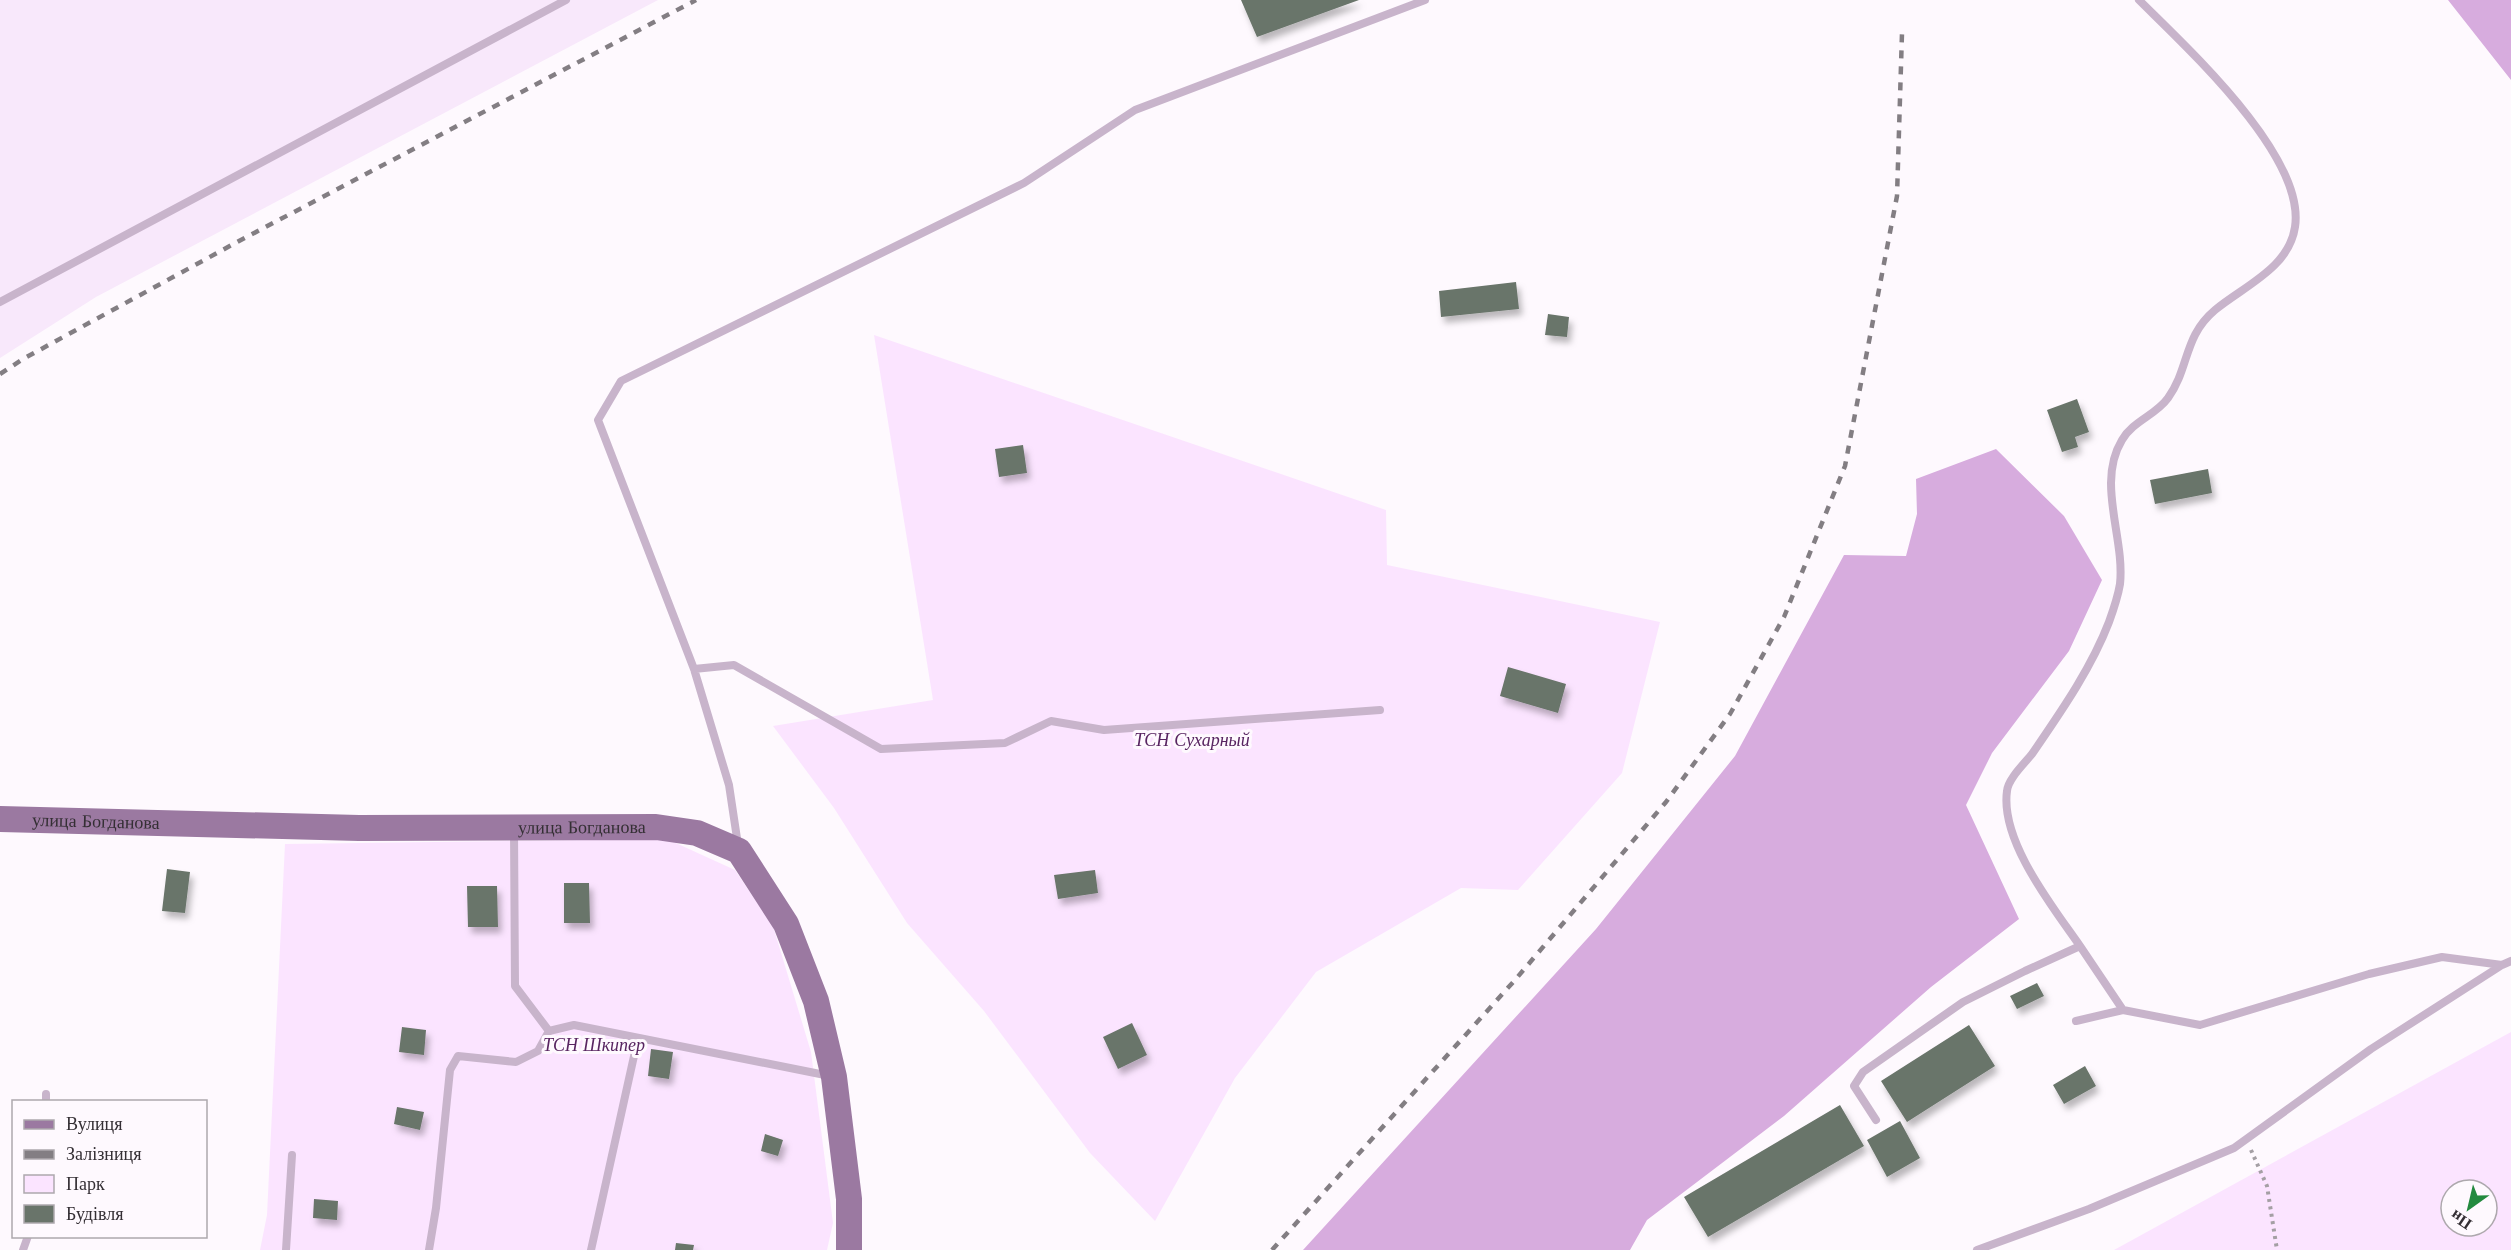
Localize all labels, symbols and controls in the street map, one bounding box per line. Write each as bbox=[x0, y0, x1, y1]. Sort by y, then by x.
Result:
park label: ТСН Сухарный bbox=[1134, 729, 1250, 751]
street label: улица Богданова bbox=[32, 809, 160, 834]
street label: улица Богданова bbox=[518, 816, 646, 838]
park label: ТСН Шкипер bbox=[543, 1034, 645, 1056]
legend bbox=[12, 1100, 207, 1238]
text: Вулиця bbox=[66, 1113, 123, 1135]
text: Залізниця bbox=[66, 1143, 141, 1165]
text: Парк bbox=[66, 1173, 105, 1195]
north arrow bbox=[2439, 1178, 2499, 1238]
text: Будівля bbox=[66, 1203, 123, 1225]
text: Пн bbox=[2446, 1206, 2475, 1235]

